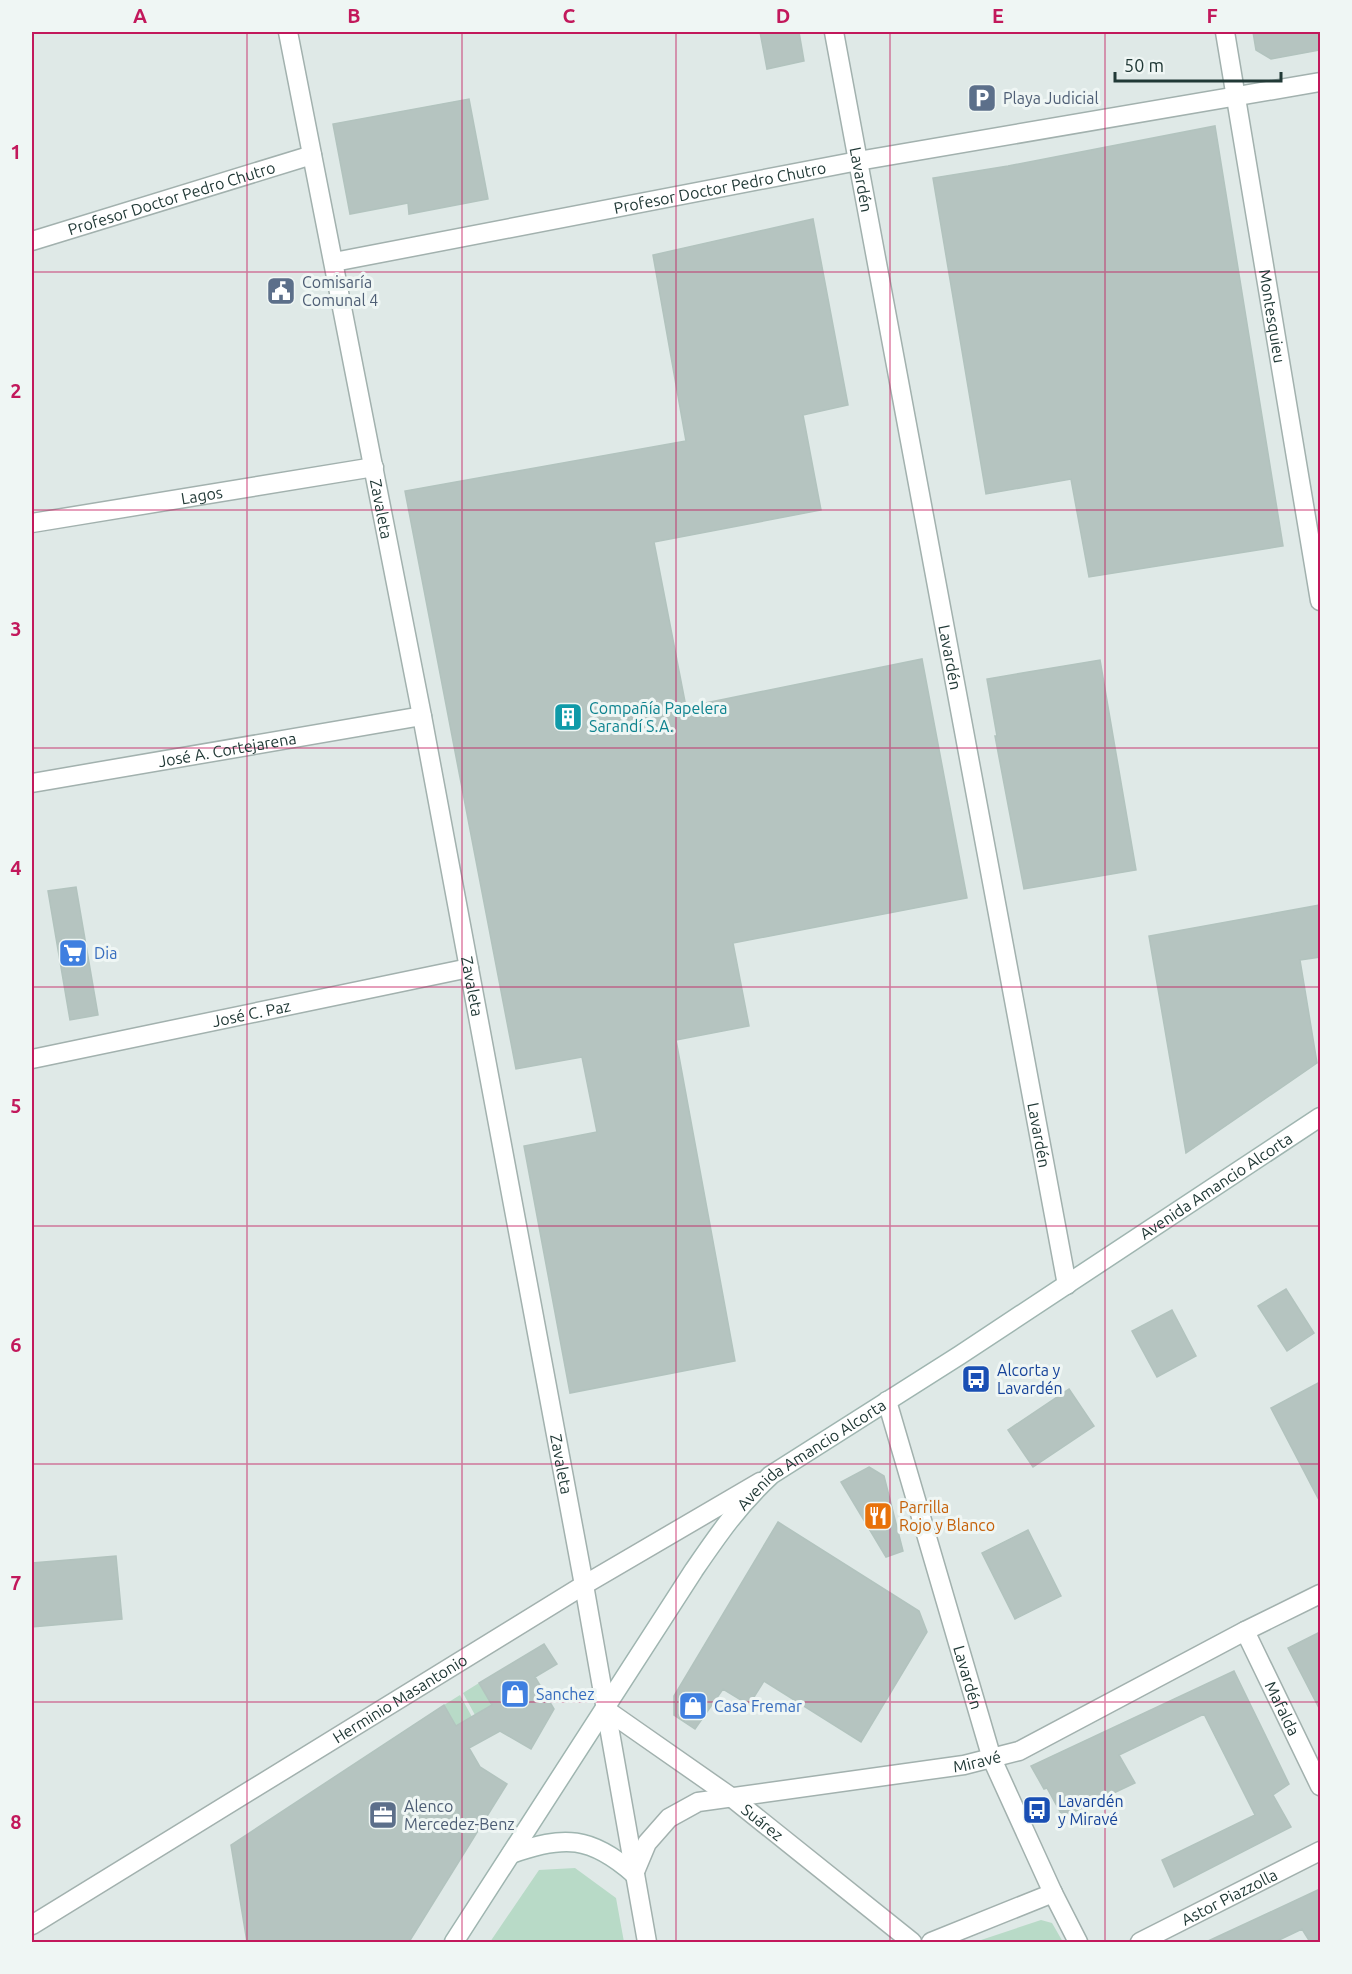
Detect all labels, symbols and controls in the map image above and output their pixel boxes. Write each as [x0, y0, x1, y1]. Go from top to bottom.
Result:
text: A [133, 4, 147, 27]
text: B [347, 4, 361, 27]
text: C [563, 4, 576, 27]
text: D [776, 4, 790, 27]
text: E [992, 4, 1004, 27]
text: F [1206, 4, 1218, 27]
scale bar [1115, 45, 1282, 83]
text: 50 m [1124, 55, 1164, 75]
parking icon: Playa Judicial [966, 82, 998, 114]
place label: Playa Judicial [1003, 89, 1099, 107]
text: 1 [10, 140, 22, 163]
street label: Lavardén [847, 145, 876, 213]
street label: Profesor Doctor Pedro Chutro [66, 158, 277, 238]
street label: Profesor Doctor Pedro Chutro [612, 158, 828, 217]
street label: Montesquieu [1256, 268, 1289, 364]
place label: Comisaría Comunal 4 [302, 273, 378, 309]
public building icon: Comisaría Comunal 4 [265, 275, 297, 307]
text: 2 [10, 379, 22, 402]
street label: Zavaleta [367, 477, 396, 541]
street label: Lagos [180, 483, 224, 507]
text: 3 [10, 617, 22, 640]
street label: Lavardén [935, 623, 965, 691]
place label: Compañía Papelera Sarandí S.A. [589, 699, 728, 735]
building icon: Compañía Papelera Sarandí S.A. [552, 701, 584, 733]
street label: José A. Cortejarena [157, 729, 298, 770]
text: 4 [10, 856, 22, 879]
supermarket icon: Dia [57, 937, 89, 969]
place label: Dia [94, 944, 117, 962]
street label: Zavaleta [458, 955, 487, 1018]
street label: José C. Paz [211, 996, 292, 1030]
text: 5 [10, 1094, 22, 1117]
street label: Lavardén [1024, 1101, 1054, 1169]
street label: Avenida Amancio Alcorta [1136, 1129, 1296, 1243]
text: 6 [10, 1333, 22, 1356]
place label: Alcorta y Lavardén [997, 1361, 1063, 1397]
bus stop icon: Alcorta y Lavardén [960, 1363, 992, 1395]
street label: Avenida Amancio Alcorta [733, 1395, 889, 1513]
street label: Zavaleta [547, 1433, 576, 1496]
place label: Parrilla Rojo y Blanco [899, 1498, 995, 1534]
restaurant icon: Parrilla Rojo y Blanco [862, 1500, 894, 1532]
text: 7 [10, 1571, 22, 1594]
street label: Lavardén [950, 1643, 986, 1711]
street label: Herminio Masantonio [329, 1650, 470, 1747]
shop icon: Sanchez [499, 1678, 531, 1710]
street label: Mafalda [1262, 1678, 1303, 1739]
place label: Sanchez [536, 1685, 595, 1703]
shop icon: Casa Fremar [677, 1690, 709, 1722]
place label: Casa Fremar [714, 1697, 802, 1715]
street label: Miravé [952, 1747, 1003, 1775]
place label: Lavardén y Miravé [1058, 1792, 1124, 1828]
bus stop icon: Lavardén y Miravé [1021, 1794, 1053, 1826]
place label: Alenco Mercedez-Benz [404, 1797, 515, 1833]
office icon: Alenco Mercedez-Benz [367, 1799, 399, 1831]
street label: Suárez [738, 1800, 787, 1844]
text: 8 [10, 1810, 22, 1833]
street label: Astor Piazzolla [1178, 1865, 1280, 1929]

